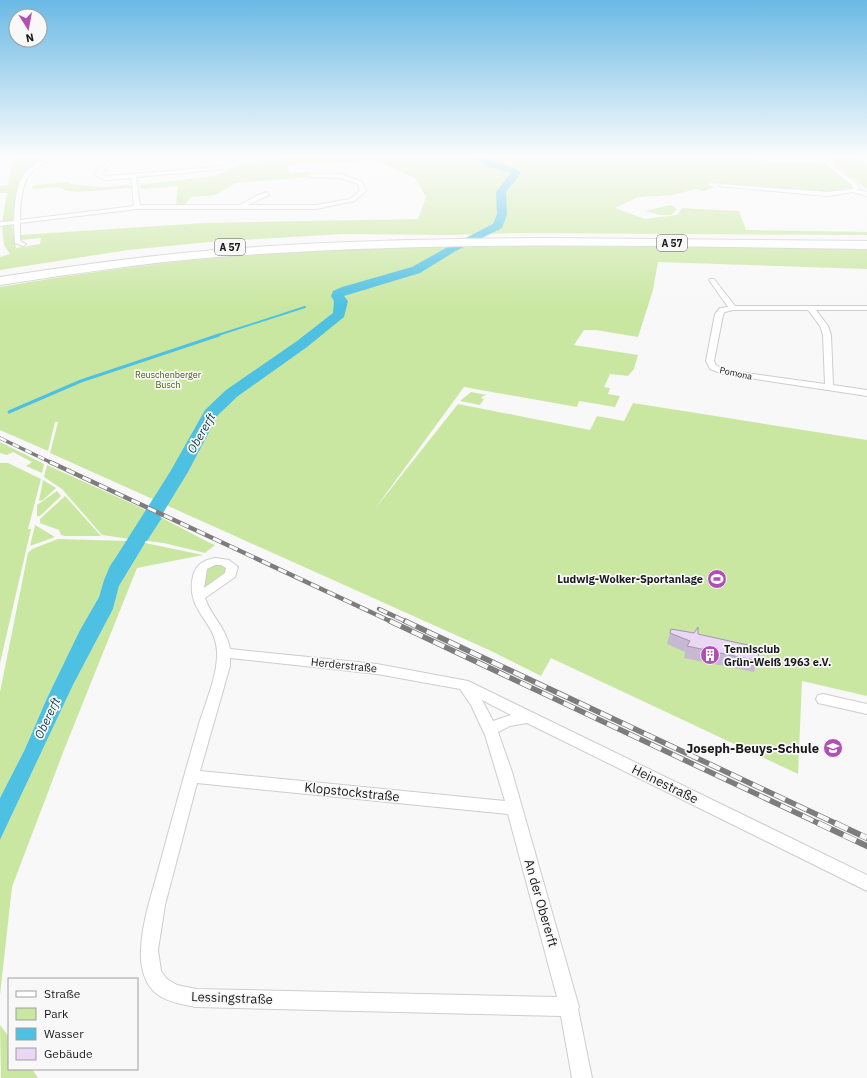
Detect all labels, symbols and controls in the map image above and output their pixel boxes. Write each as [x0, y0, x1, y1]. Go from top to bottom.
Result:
north arrow [8, 8, 48, 48]
text: N [25, 30, 35, 45]
road number: A 57 [657, 235, 687, 251]
road number: A 57 [215, 239, 245, 255]
street label: Pomona [719, 364, 754, 382]
park label: Reuschenberger Busch [135, 369, 202, 390]
water label: Obererft [184, 409, 219, 456]
sports icon: Ludwig-Wolker-Sportanlage [706, 568, 728, 590]
place label: Ludwig-Wolker-Sportanlage [557, 572, 703, 586]
place label: Tennisclub Grün-Weiß 1963 e.V. [724, 642, 831, 669]
building icon: Tennisclub Grün-Weiß 1963 e.V. [699, 644, 721, 666]
street label: Herderstraße [310, 655, 378, 675]
water label: Obererft [31, 694, 63, 741]
school or university icon: Joseph-Beuys-Schule [822, 737, 844, 759]
place label: Joseph-Beuys-Schule [686, 740, 819, 757]
street label: Heinestraße [629, 761, 701, 807]
street label: Klopstockstraße [303, 779, 401, 805]
street label: An der Obererft [520, 857, 562, 949]
legend [8, 978, 138, 1070]
text: Straße [44, 986, 81, 1001]
street label: Lessingstraße [191, 988, 273, 1008]
text: Park [44, 1006, 69, 1021]
text: Wasser [44, 1026, 84, 1041]
text: Gebäude [44, 1046, 93, 1061]

